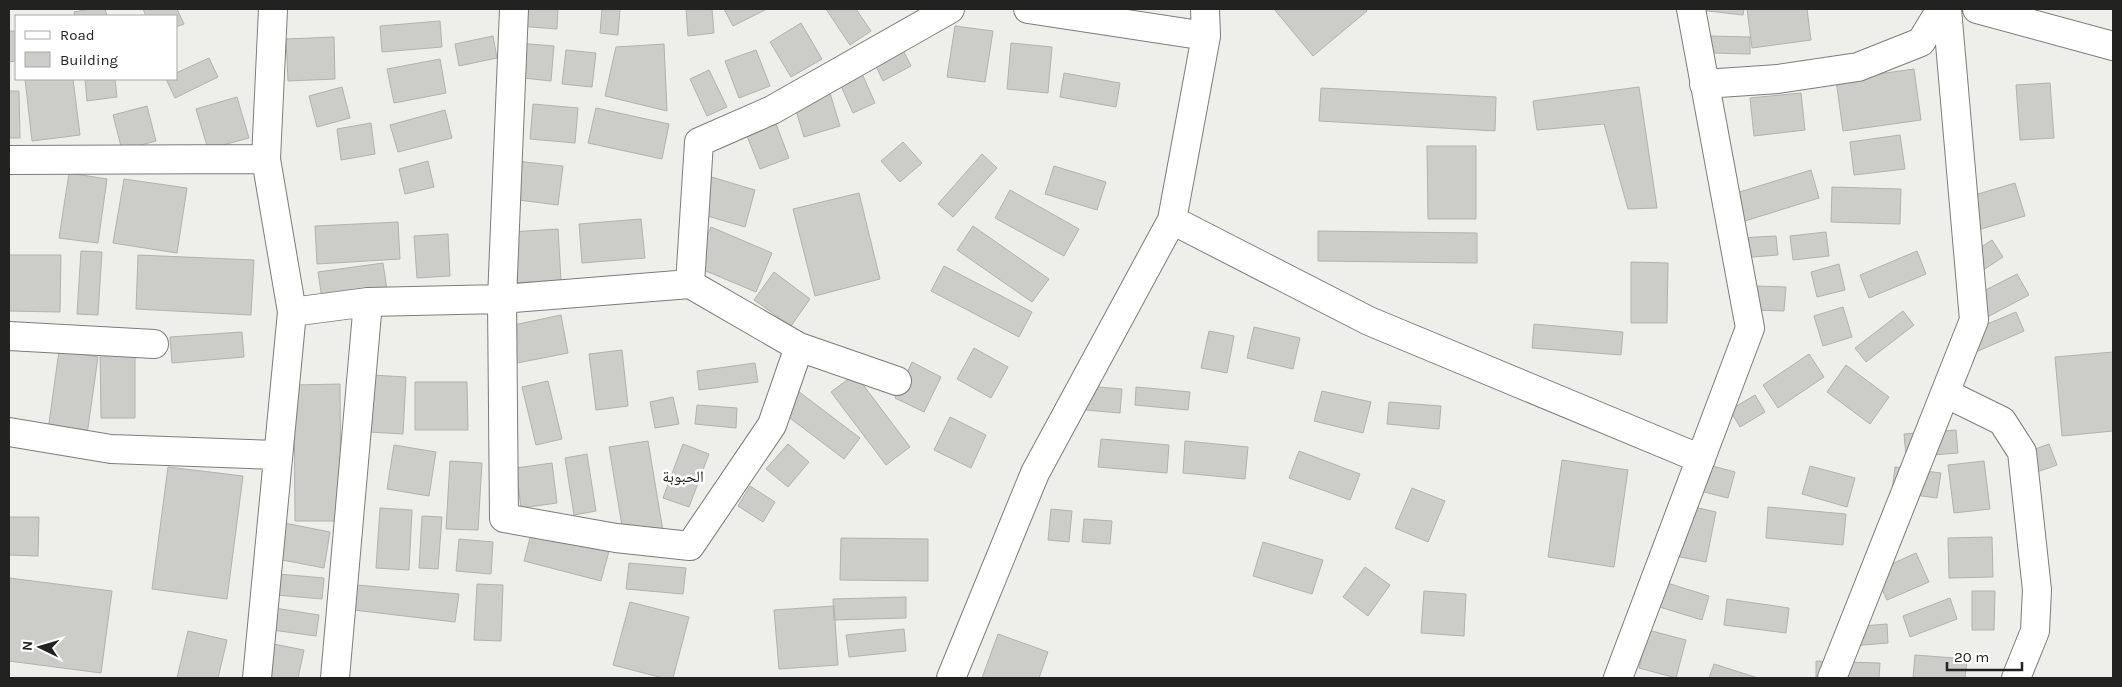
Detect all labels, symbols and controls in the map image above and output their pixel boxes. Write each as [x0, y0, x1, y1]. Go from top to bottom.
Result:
legend [15, 15, 178, 80]
text: Road [60, 26, 95, 44]
text: Building [60, 51, 118, 69]
district label: الحبوبة [662, 467, 704, 486]
north arrow [15, 622, 65, 672]
text: N [19, 640, 36, 652]
scale bar [1947, 640, 2022, 672]
text: 20 m [1954, 648, 1989, 666]

